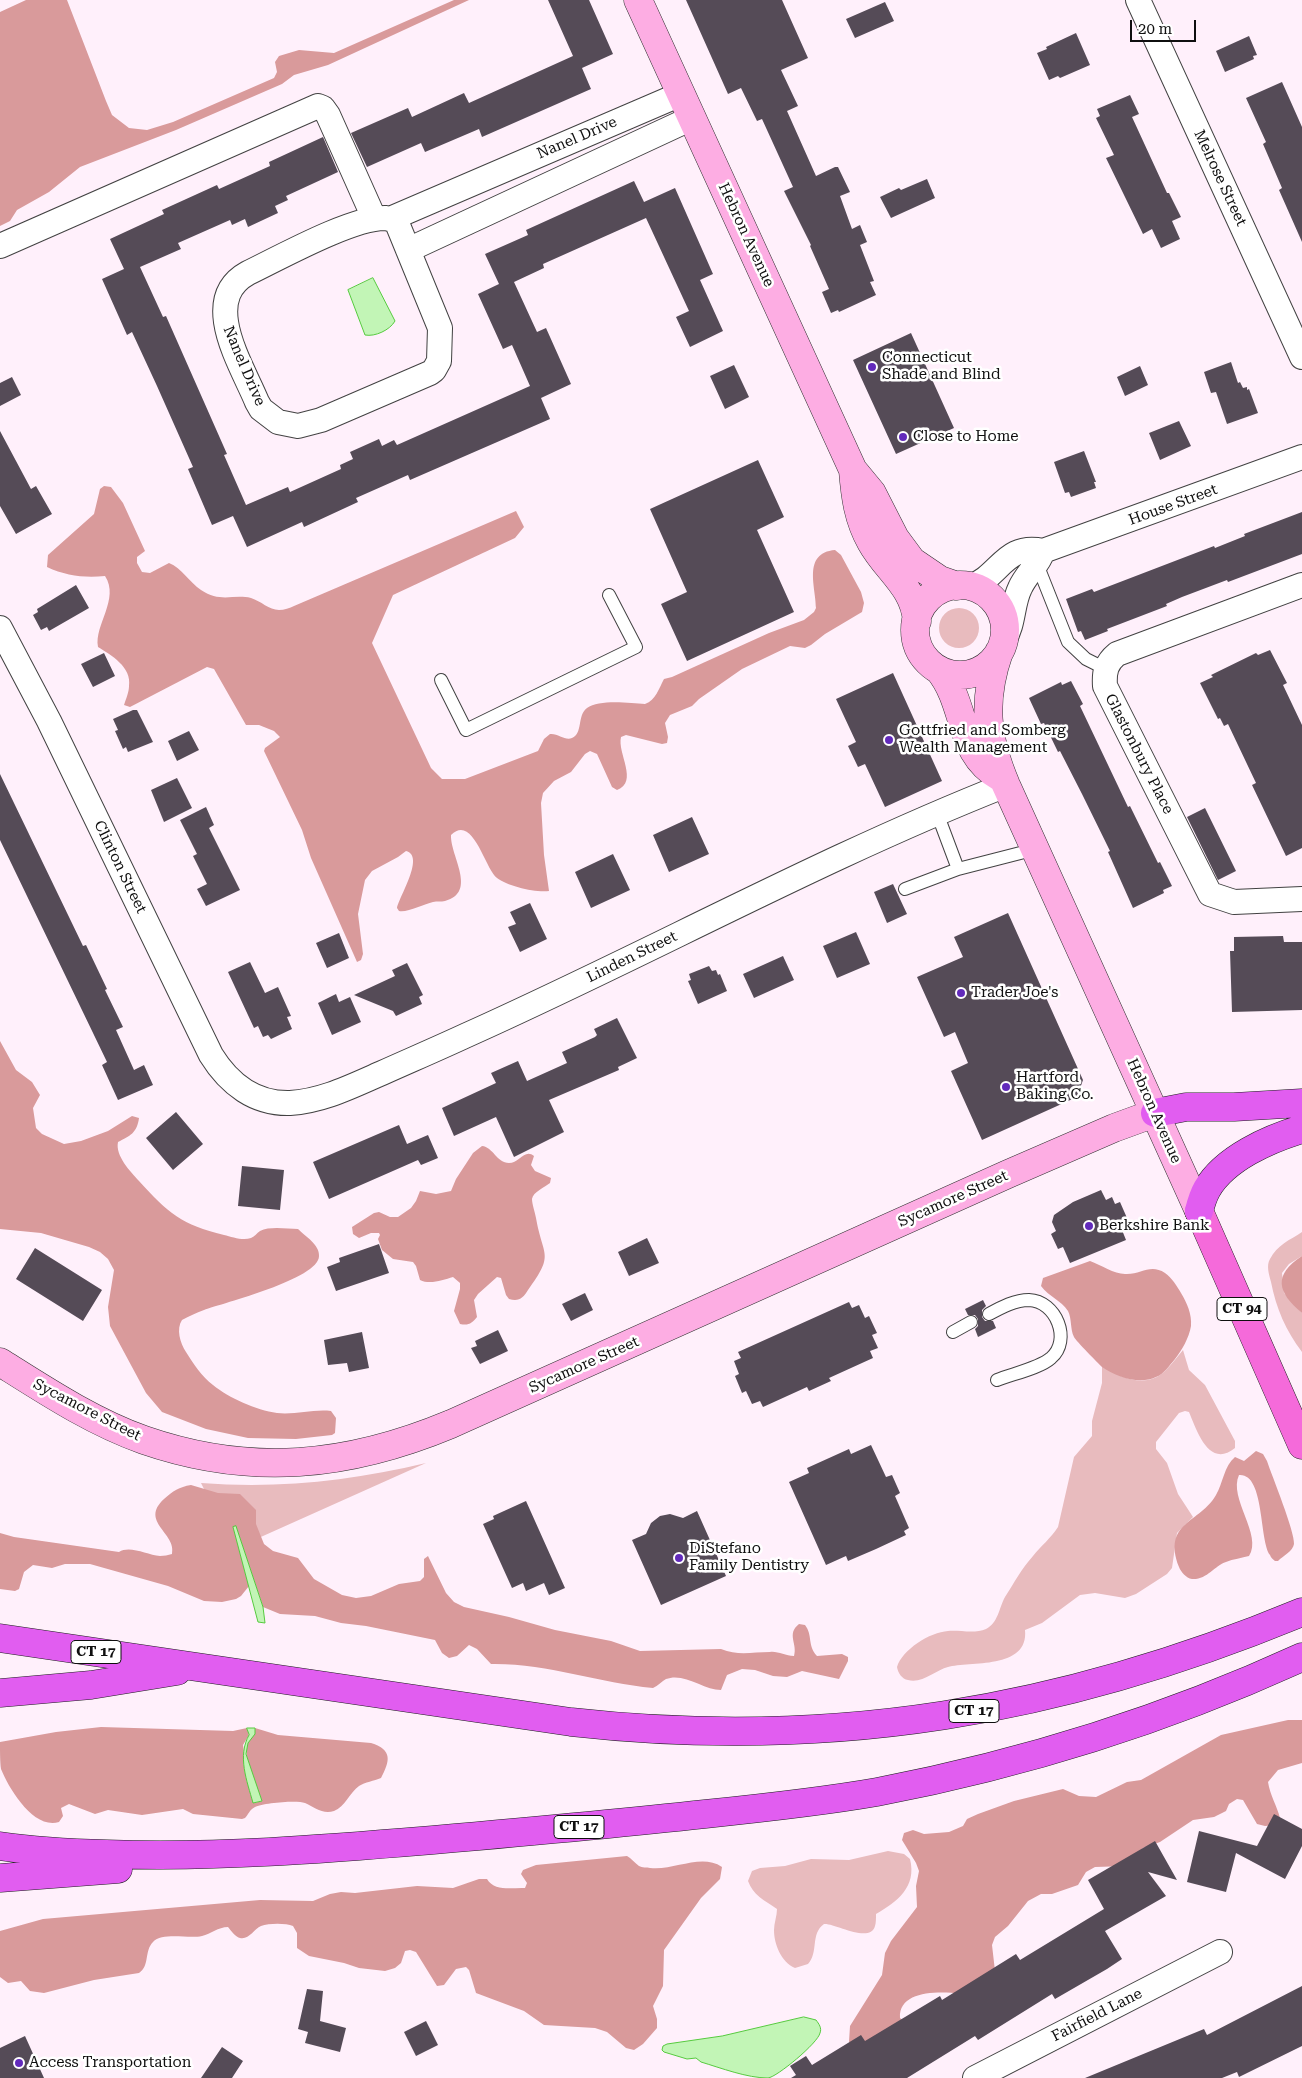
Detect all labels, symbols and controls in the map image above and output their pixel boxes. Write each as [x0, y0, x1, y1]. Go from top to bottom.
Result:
scale bar [1132, 10, 1198, 42]
text: 20 m [1138, 20, 1172, 38]
street label: Nanel Drive [534, 113, 620, 163]
street label: Melrose Street [1190, 127, 1250, 229]
street label: Hebron Avenue [714, 180, 778, 290]
street label: Nanel Drive [219, 323, 269, 409]
place label: Connecticut Shade and Blind [882, 349, 1001, 384]
marker: Connecticut Shade and Blind [866, 361, 878, 373]
place label: Close to Home [913, 428, 1019, 446]
marker: Close to Home [897, 431, 909, 443]
street label: House Street [1126, 481, 1220, 529]
street label: Glastonbury Place [1101, 691, 1177, 817]
place label: Gottfried and Somberg Wealth Management [899, 722, 1066, 757]
marker: Gottfried and Somberg Wealth Management [883, 734, 895, 746]
street label: Clinton Street [90, 818, 150, 916]
street label: Linden Street [584, 927, 680, 987]
place label: Trader Joe's [971, 984, 1058, 1002]
marker: Trader Joe's [955, 987, 967, 999]
street label: Hebron Avenue [1123, 1056, 1185, 1166]
place label: Hartford Baking Co. [1016, 1069, 1094, 1104]
marker: Hartford Baking Co. [1000, 1081, 1012, 1093]
street label: Sycamore Street [895, 1167, 1011, 1231]
place label: Berkshire Bank [1099, 1217, 1210, 1235]
marker: Berkshire Bank [1083, 1220, 1095, 1232]
road number: CT 94 [1217, 1298, 1267, 1320]
street label: Sycamore Street [526, 1333, 642, 1397]
street label: Sycamore Street [30, 1375, 144, 1445]
place label: DiStefano Family Dentistry [689, 1540, 809, 1575]
marker: DiStefano Family Dentistry [673, 1552, 685, 1564]
road number: CT 17 [71, 1640, 121, 1664]
road number: CT 17 [949, 1700, 999, 1722]
road number: CT 17 [554, 1815, 604, 1838]
street label: Fairfield Lane [1049, 1984, 1145, 2046]
place label: Access Transportation [29, 2054, 191, 2072]
marker: Access Transportation [13, 2057, 25, 2069]

